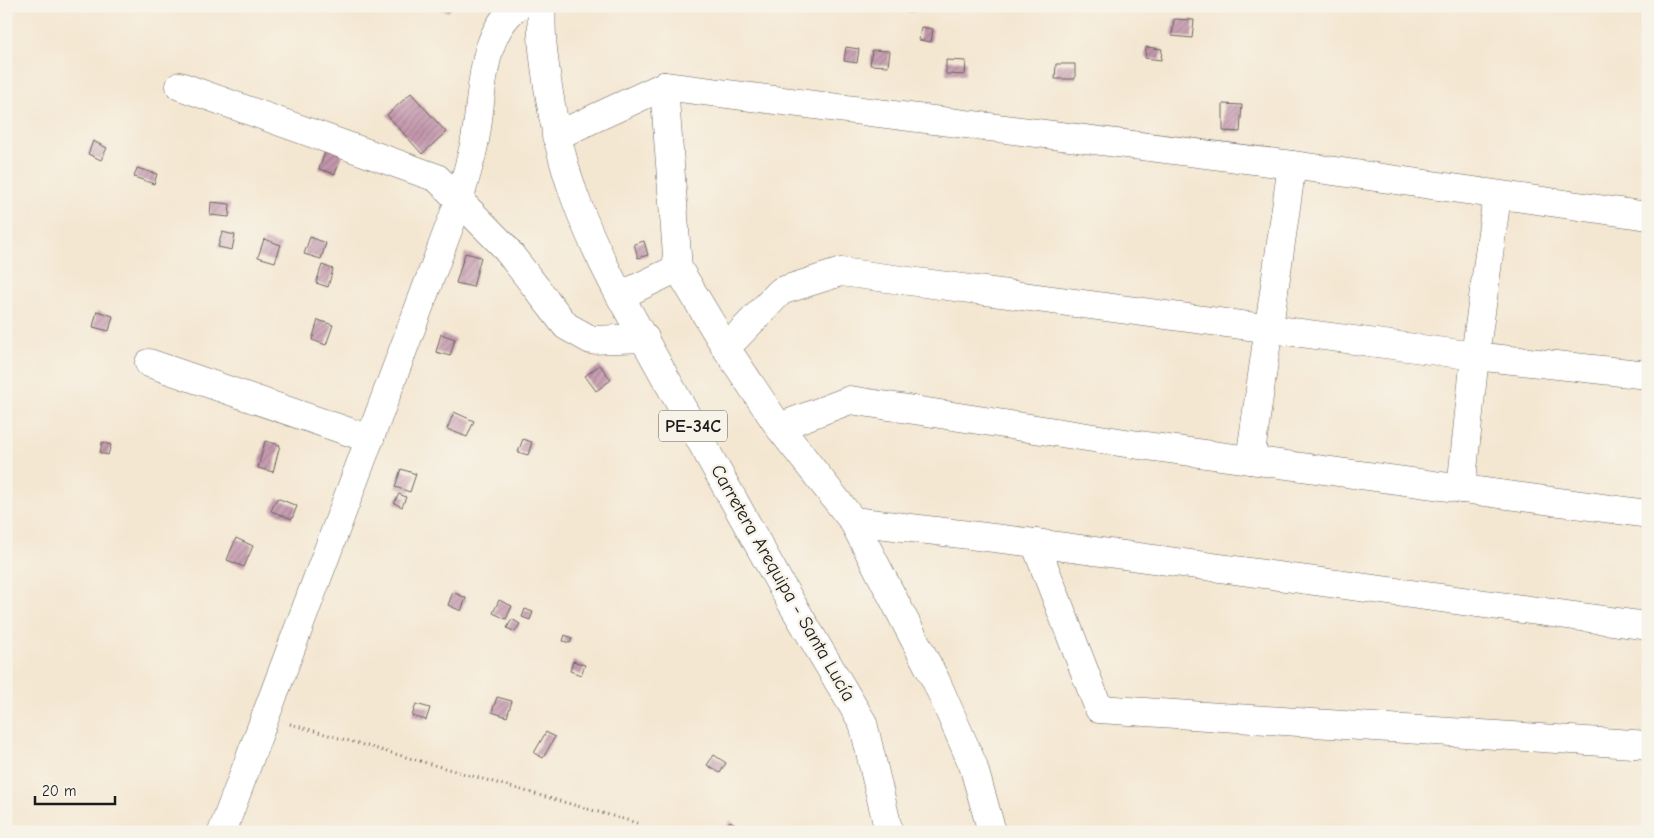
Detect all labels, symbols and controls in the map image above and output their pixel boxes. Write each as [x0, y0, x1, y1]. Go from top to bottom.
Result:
road number: PE-34C [659, 411, 727, 442]
street label: Carretera Arequipa - Santa Lucía [706, 461, 860, 705]
scale bar [35, 773, 115, 805]
text: 20 m [42, 782, 76, 800]

